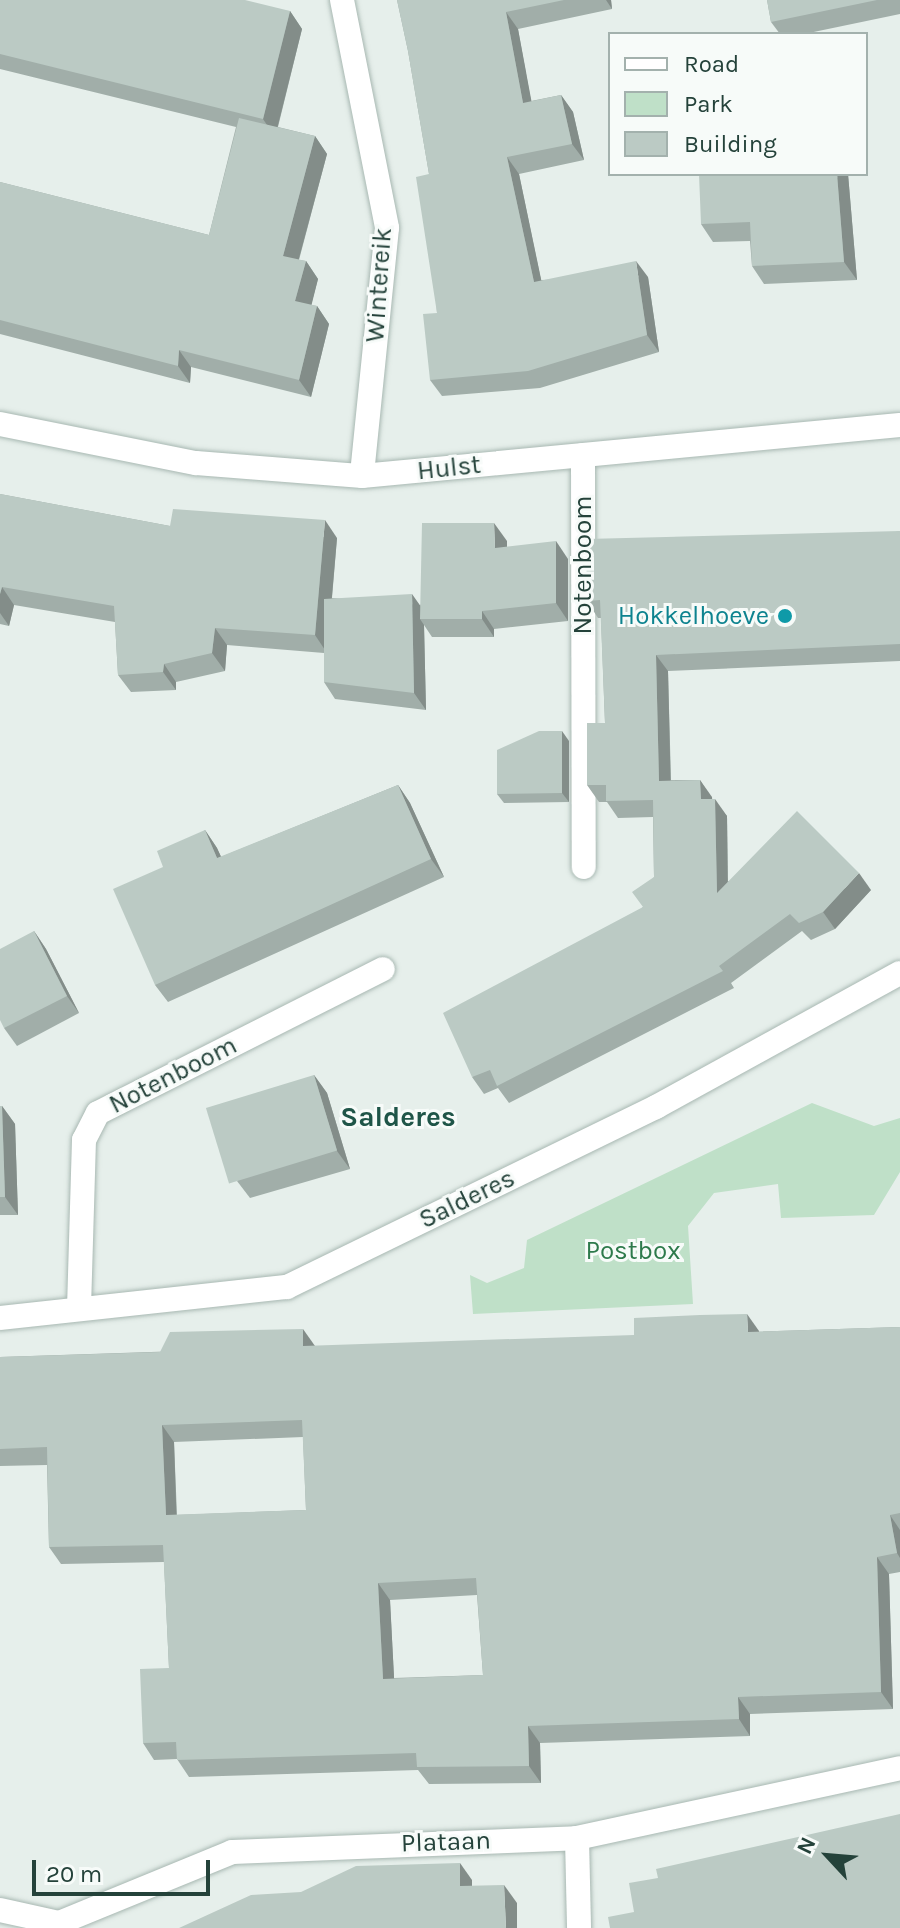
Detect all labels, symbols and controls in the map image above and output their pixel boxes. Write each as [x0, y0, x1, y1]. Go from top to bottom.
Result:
legend [608, 32, 868, 176]
text: Road [684, 50, 739, 78]
text: Park [684, 90, 733, 118]
text: Building [684, 130, 777, 158]
street label: Wintereik [359, 227, 399, 343]
street label: Hulst [416, 449, 482, 487]
street label: Notenboom [567, 496, 599, 634]
place label: Hokkelhoeve [618, 600, 769, 632]
marker: Hokkelhoeve [776, 607, 794, 625]
street label: Notenboom [104, 1030, 242, 1120]
district label: Salderes [340, 1100, 456, 1134]
street label: Salderes [414, 1163, 520, 1235]
park label: Postbox [586, 1235, 680, 1267]
north arrow [788, 1816, 868, 1896]
street label: Plataan [400, 1825, 492, 1859]
text: N [791, 1833, 822, 1858]
scale bar [36, 1844, 214, 1894]
text: 20 m [46, 1860, 102, 1888]

